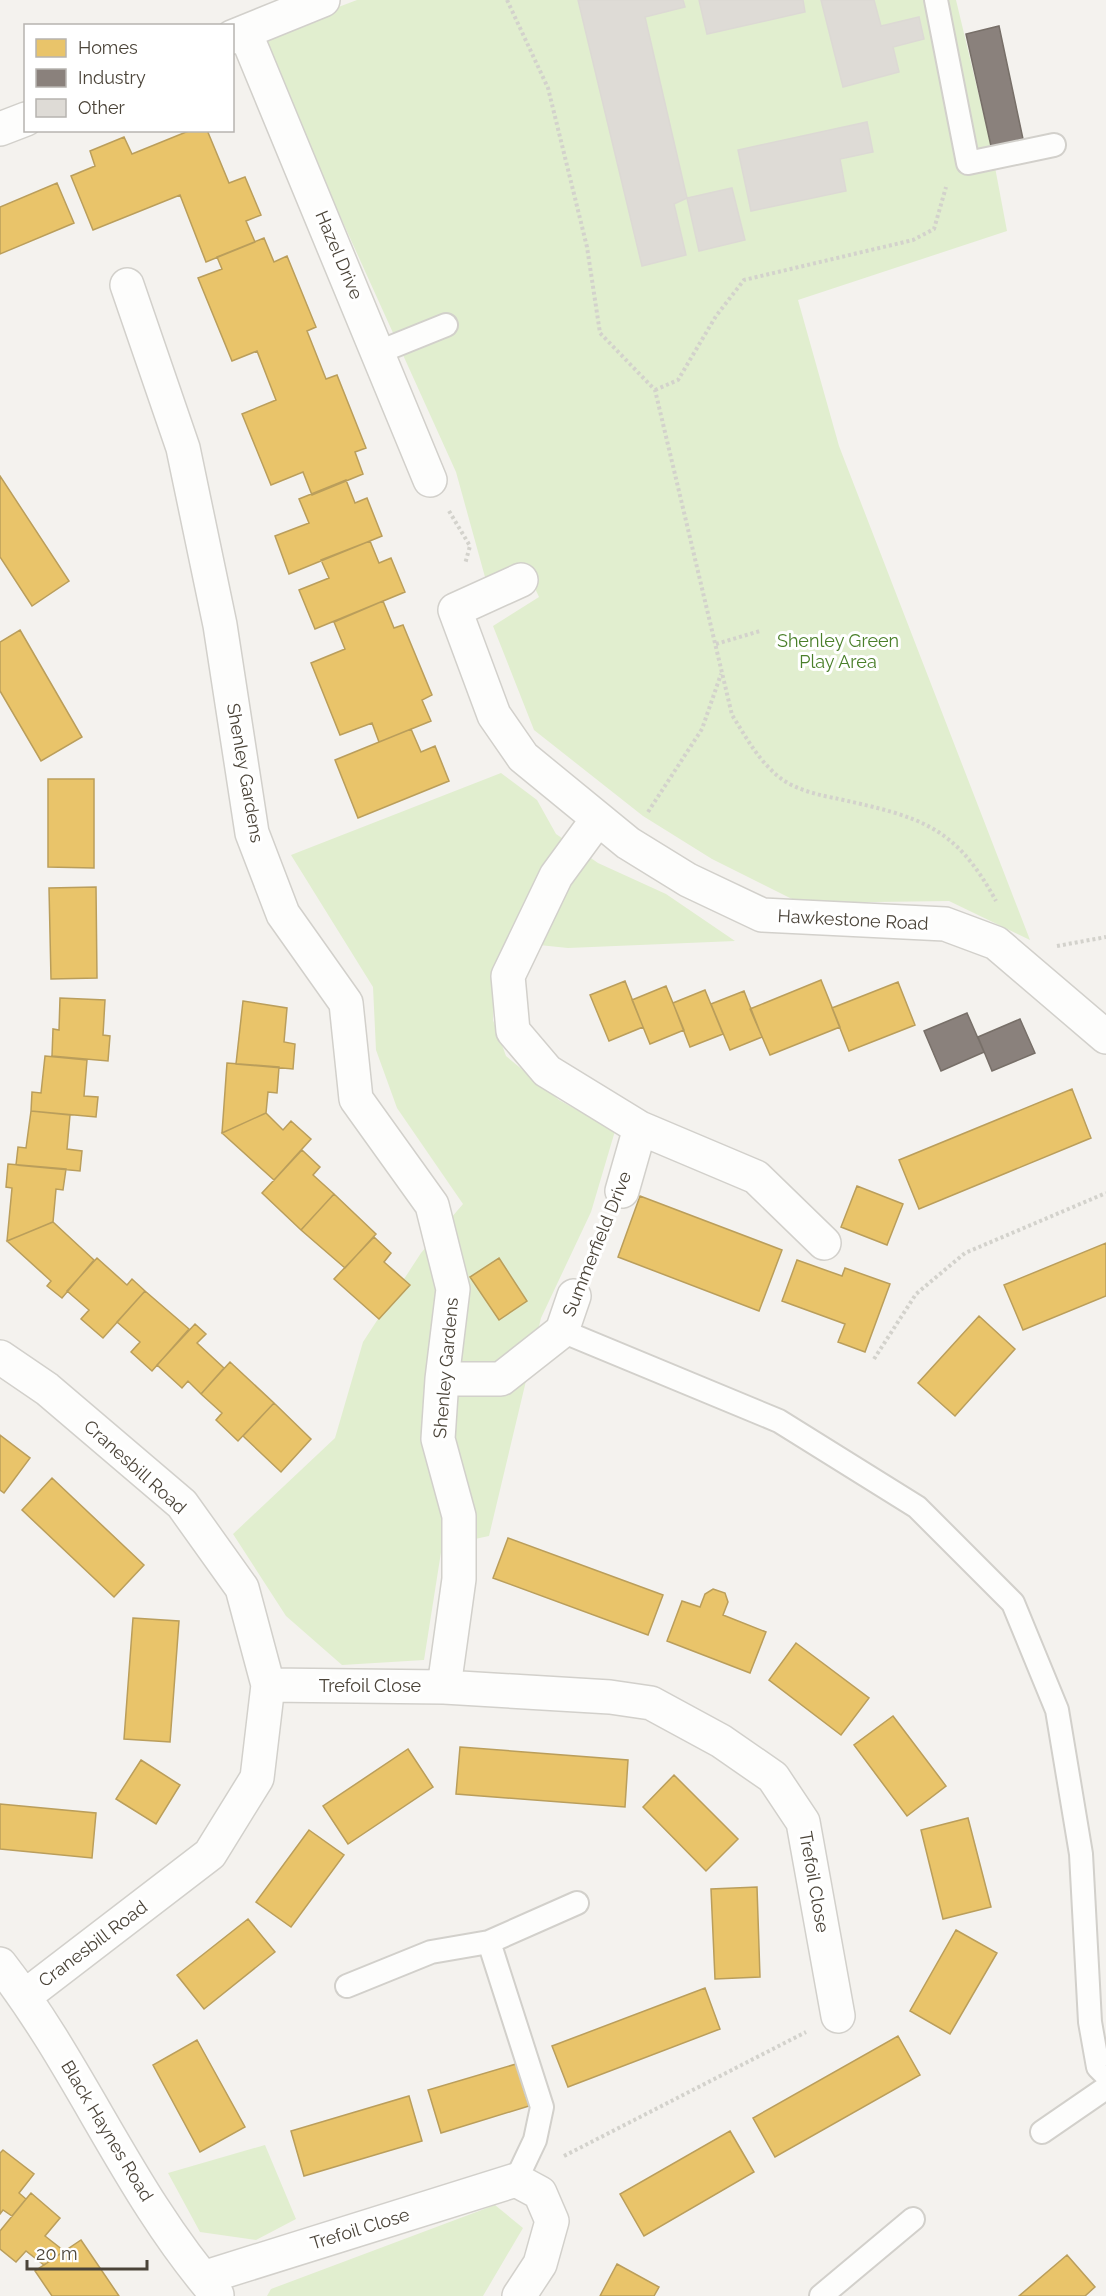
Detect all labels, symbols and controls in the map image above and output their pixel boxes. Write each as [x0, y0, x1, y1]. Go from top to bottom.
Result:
legend [24, 24, 234, 132]
text: Homes [78, 37, 138, 58]
text: Industry [78, 67, 146, 88]
text: Other [78, 97, 126, 118]
street label: Hazel Drive [311, 207, 368, 303]
park label: Shenley Green Play Area [777, 630, 899, 672]
street label: Shenley Gardens [223, 702, 268, 845]
street label: Hawkestone Road [777, 905, 929, 934]
street label: Summerfield Drive [558, 1168, 635, 1320]
street label: Shenley Gardens [429, 1296, 462, 1439]
street label: Cranesbill Road [80, 1415, 191, 1518]
street label: Trefoil Close [319, 1675, 422, 1696]
street label: Trefoil Close [795, 1830, 834, 1935]
street label: Cranesbill Road [34, 1896, 151, 1991]
street label: Black Haynes Road [57, 2056, 158, 2205]
street label: Trefoil Close [308, 2203, 412, 2254]
scale bar [27, 2233, 147, 2271]
text: 20 m [36, 2243, 78, 2264]

